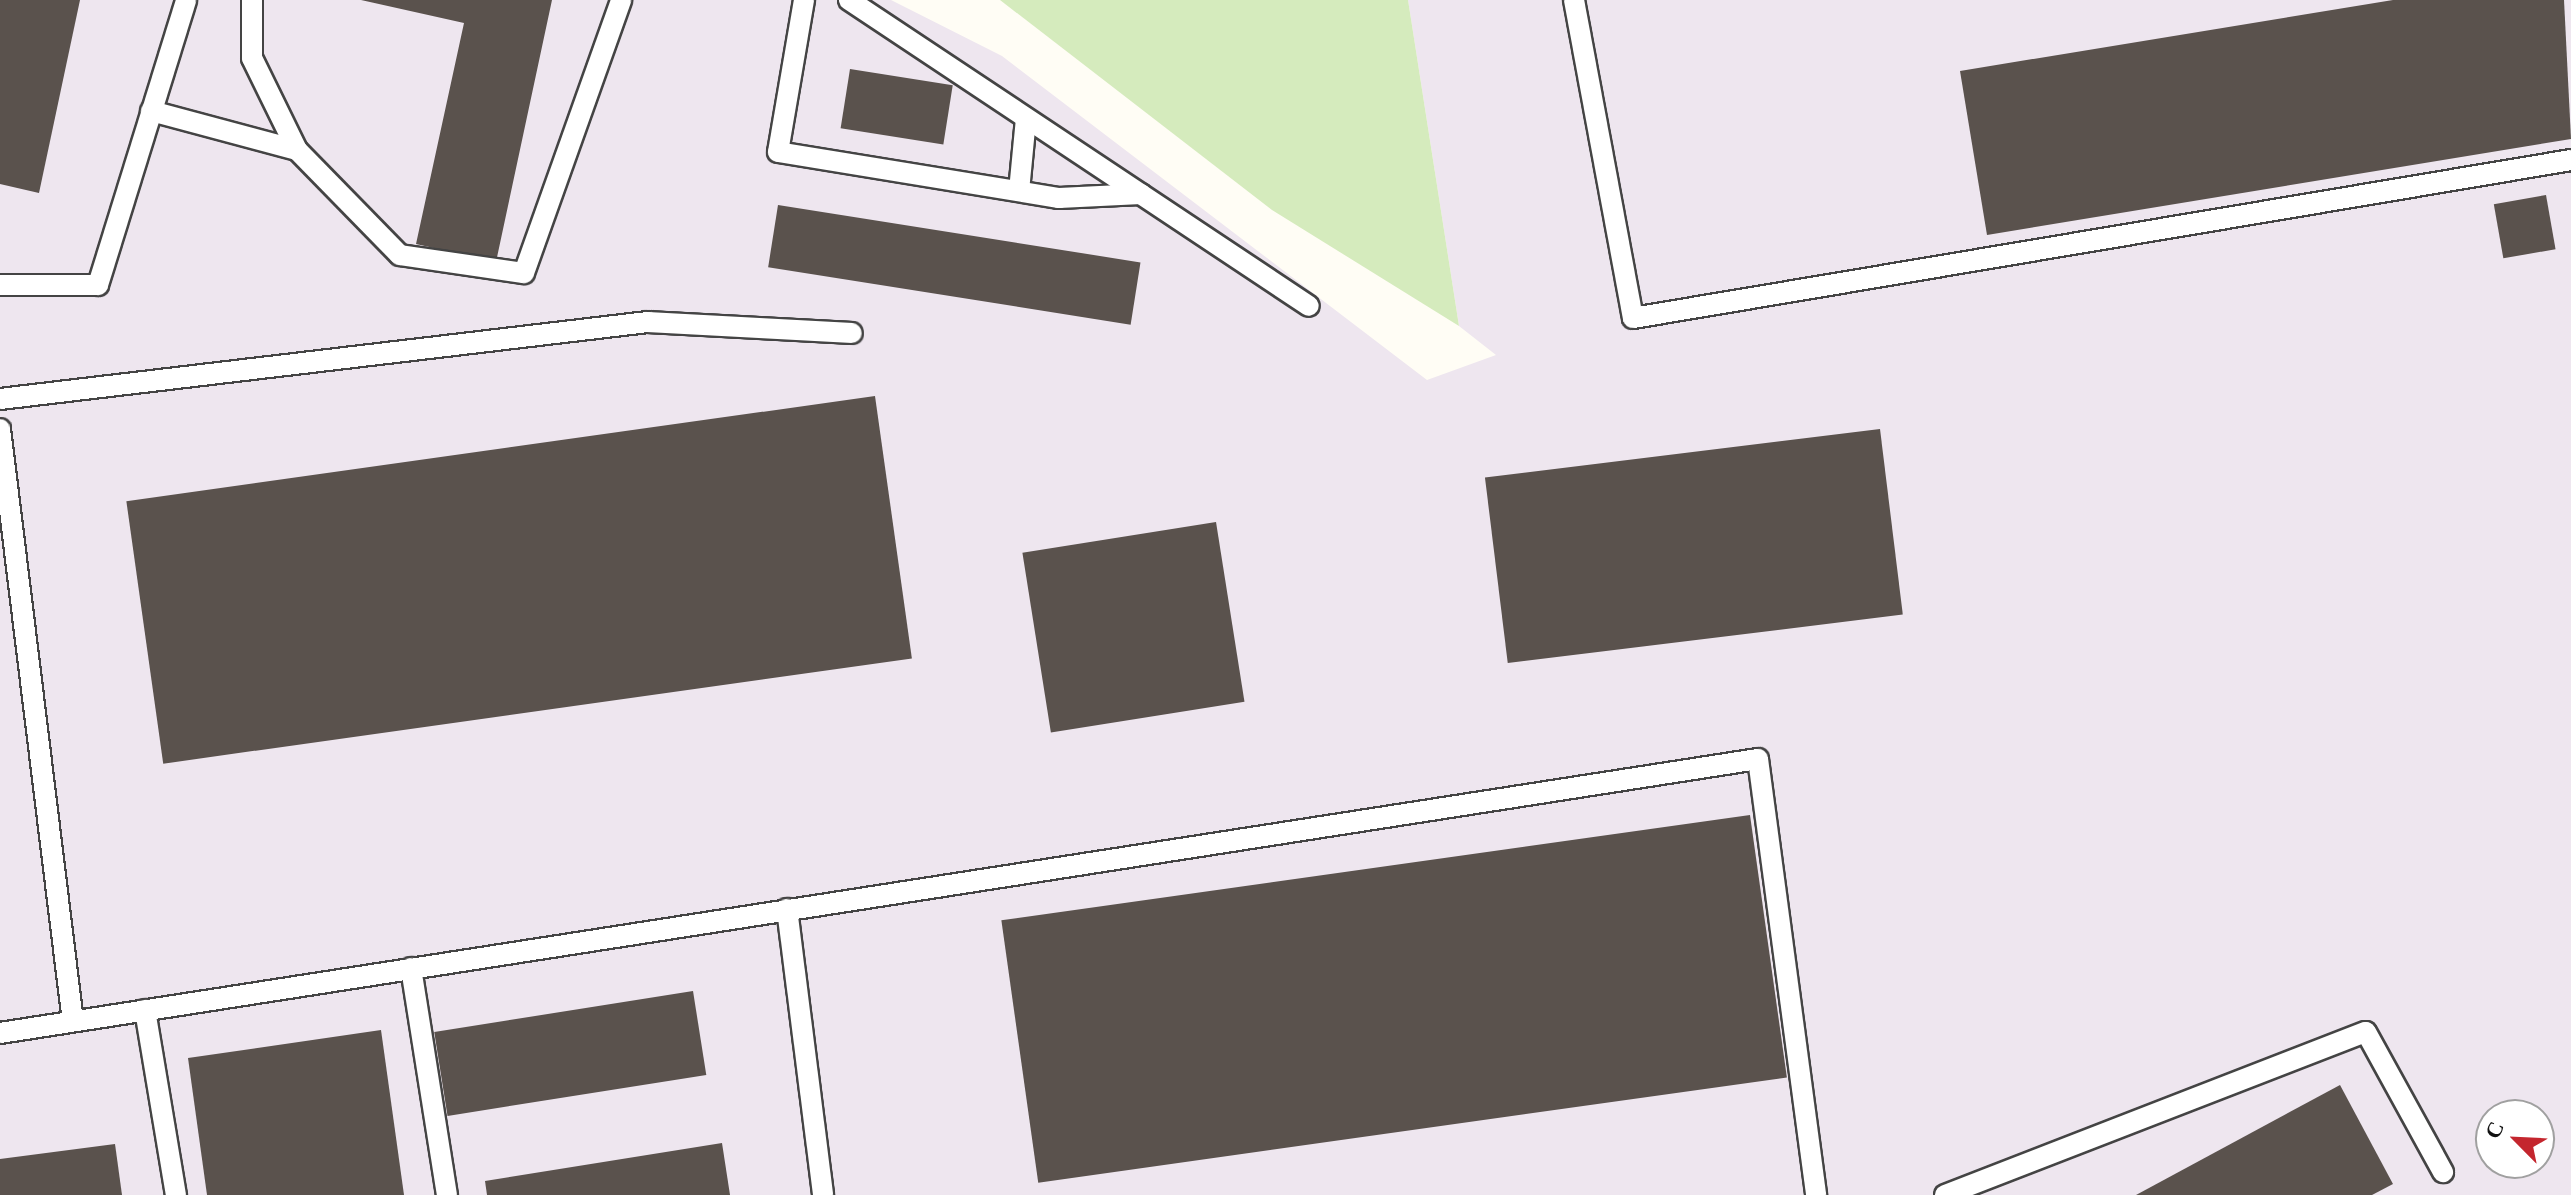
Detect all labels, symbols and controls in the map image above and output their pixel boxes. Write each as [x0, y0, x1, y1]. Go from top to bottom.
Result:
north arrow [2475, 1099, 2555, 1179]
text: С [2479, 1117, 2510, 1143]

